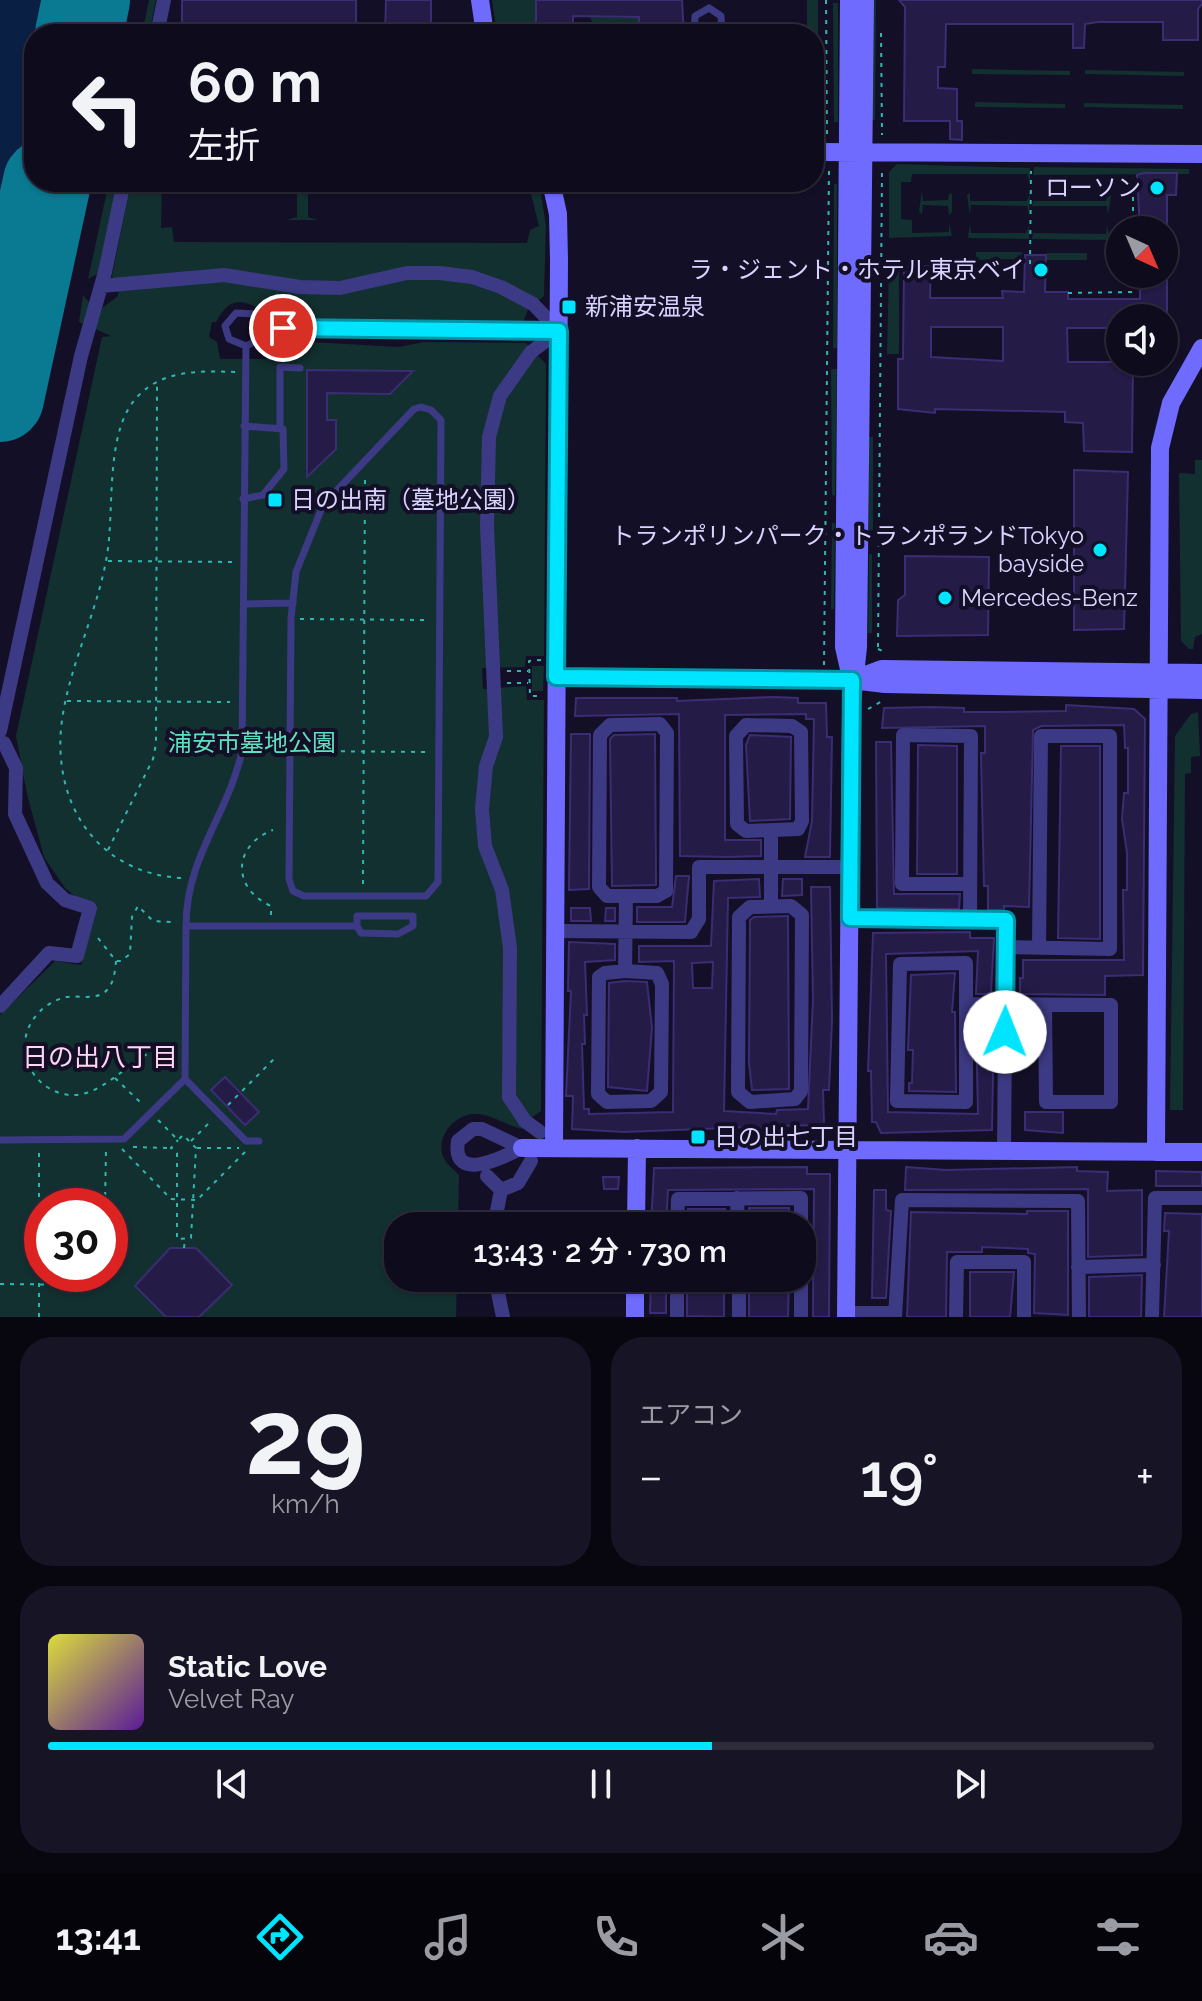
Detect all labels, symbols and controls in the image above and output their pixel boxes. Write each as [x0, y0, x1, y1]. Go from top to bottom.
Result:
text: 60 m [188, 49, 322, 115]
icon: left [56, 56, 160, 160]
text: 左折 [188, 124, 260, 166]
place label: ローソン [1045, 173, 1141, 202]
marker: ローソン [1148, 179, 1166, 197]
north arrow [1106, 216, 1178, 288]
map controls [1106, 216, 1178, 376]
place label: ラ・ジェント・ホテル東京ベイ [689, 255, 1025, 284]
marker: ラ・ジェント・ホテル東京ベイ [1032, 261, 1050, 279]
place label: 新浦安温泉 [585, 292, 705, 321]
pin [249, 294, 317, 362]
marker: 新浦安温泉 [560, 298, 578, 316]
button: sound [1106, 304, 1178, 376]
icon: arrive [261, 306, 305, 350]
place label: 日の出南（墓地公園） [291, 485, 531, 514]
marker: 日の出南（墓地公園） [266, 491, 284, 509]
place label: トランポリンパーク・トランポランドTokyo bayside [611, 521, 1084, 578]
marker: トランポリンパーク・トランポランドTokyo bayside [1091, 541, 1109, 559]
place label: Mercedes-Benz [961, 583, 1138, 612]
marker: Mercedes-Benz [936, 589, 954, 607]
park label: 浦安市墓地公園 [168, 728, 336, 757]
position arrow [963, 990, 1047, 1074]
district label: 日の出八丁目 [22, 1042, 178, 1072]
place label: 日の出七丁目 [714, 1122, 858, 1151]
marker: 日の出七丁目 [689, 1128, 707, 1146]
speed limit sign: 30 [24, 1188, 128, 1292]
text: 13:43 · 2 分 · 730 m [473, 1234, 727, 1269]
text: 29 [246, 1376, 365, 1498]
text: エアコン [639, 1400, 743, 1430]
text: 19° [860, 1441, 938, 1511]
text: − [639, 1451, 663, 1502]
text: + [1136, 1451, 1154, 1502]
text: km/h [271, 1489, 340, 1519]
text: Static Love [168, 1649, 327, 1684]
text: Velvet Ray [168, 1684, 294, 1714]
icon: previous [210, 1762, 254, 1806]
icon: pause [579, 1762, 623, 1806]
icon: next [948, 1762, 992, 1806]
icon: directions [252, 1909, 308, 1965]
icon: music [420, 1909, 476, 1965]
icon: phone [588, 1909, 644, 1965]
icon: climate [755, 1909, 811, 1965]
icon: car [923, 1909, 979, 1965]
icon: filters [1090, 1909, 1146, 1965]
text: 13:41 [56, 1916, 141, 1958]

